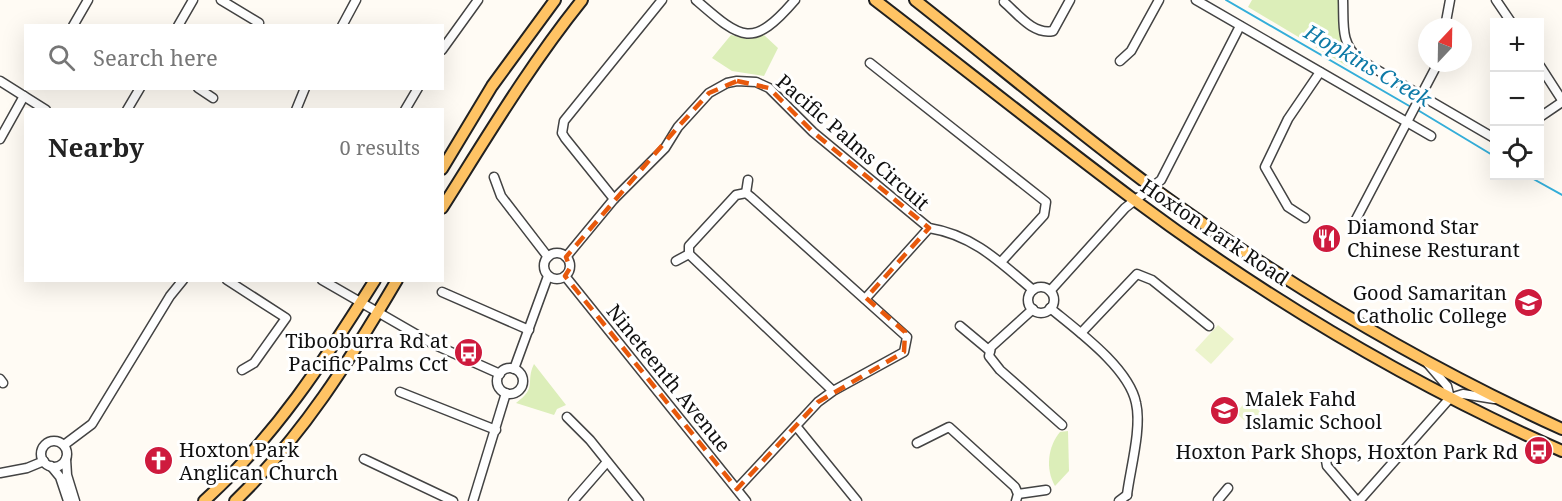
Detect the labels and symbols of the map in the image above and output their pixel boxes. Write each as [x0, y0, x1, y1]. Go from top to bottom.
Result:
water label: Hopkins Creek [1299, 17, 1437, 113]
north arrow [1418, 18, 1472, 72]
street label: Pacific Palms Circuit [771, 68, 935, 216]
street label: Hoxton Park Road [1136, 172, 1294, 292]
place label: Diamond Star Chinese Resturant [1347, 213, 1520, 263]
restaurant icon: Diamond Star Chinese Resturant [1310, 222, 1342, 254]
place label: Good Samaritan Catholic College [1353, 279, 1507, 329]
school or university icon: Good Samaritan Catholic College [1512, 287, 1544, 319]
street label: Nineteenth Avenue [601, 298, 737, 458]
place label: Tibooburra Rd at Pacific Palms Cct [285, 327, 448, 377]
bus stop icon: Tibooburra Rd at Pacific Palms Cct [453, 336, 485, 368]
place label: Malek Fahd Islamic School [1245, 385, 1382, 435]
school or university icon: Malek Fahd Islamic School [1208, 394, 1240, 426]
bus stop icon: Hoxton Park Shops, Hoxton Park Rd [1523, 435, 1555, 467]
place label: Hoxton Park Anglican Church [179, 436, 338, 486]
place label: Hoxton Park Shops, Hoxton Park Rd [1175, 438, 1518, 465]
church icon: Hoxton Park Anglican Church [142, 445, 174, 477]

